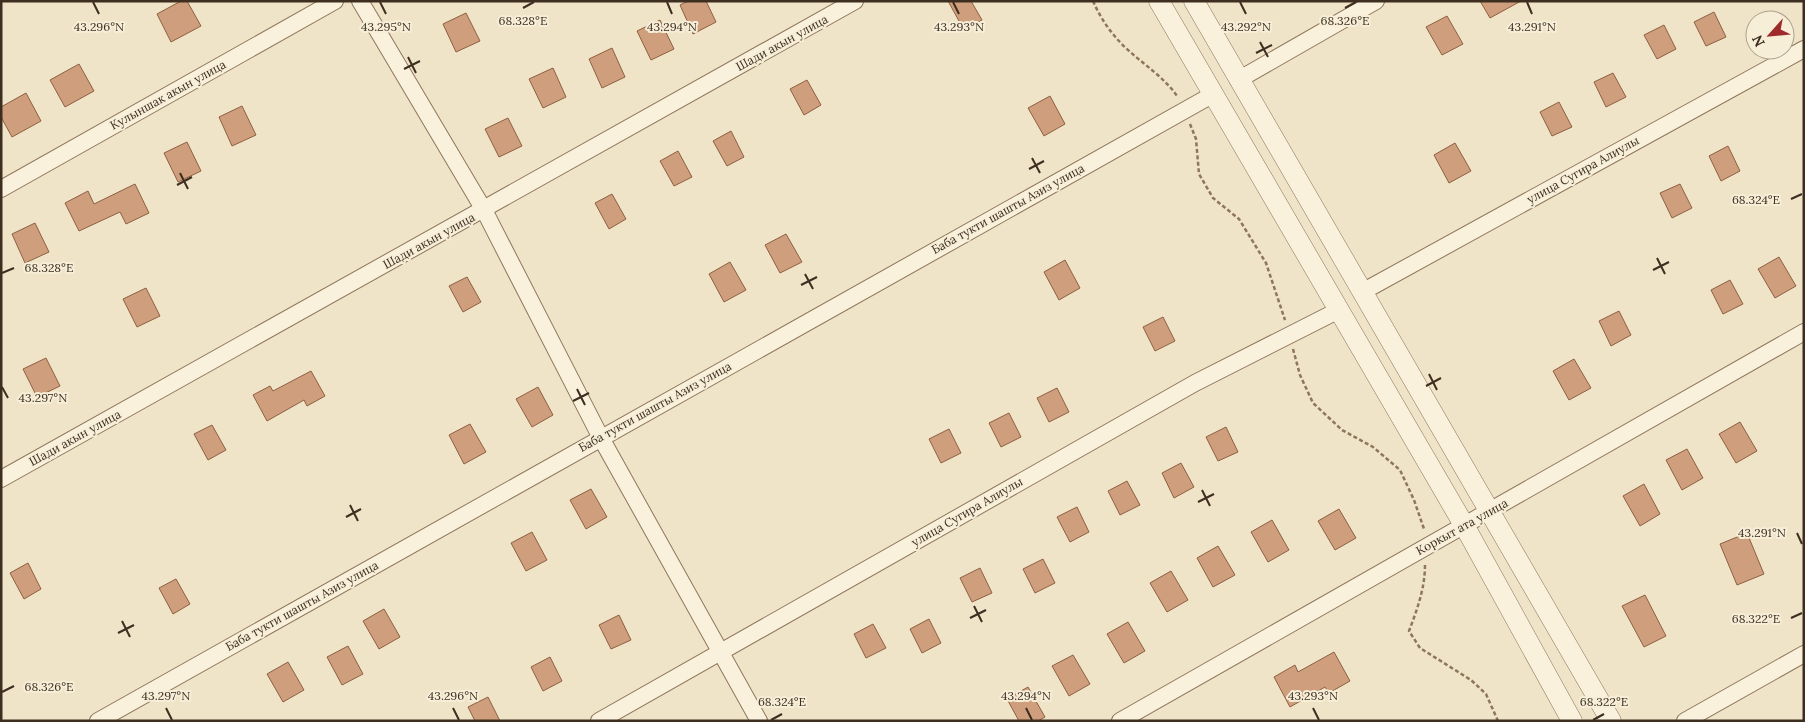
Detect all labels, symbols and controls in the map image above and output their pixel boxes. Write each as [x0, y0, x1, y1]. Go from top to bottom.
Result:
north arrow [1745, 10, 1795, 60]
street label: Шади акын улица [733, 11, 830, 74]
text: 68.328°E [499, 13, 547, 28]
text: 68.326°E [1320, 13, 1370, 28]
text: 43.296°N [74, 19, 124, 34]
text: 43.295°N [361, 19, 411, 34]
text: 43.294°N [647, 19, 697, 34]
text: 43.293°N [934, 19, 984, 34]
text: 43.292°N [1221, 19, 1271, 34]
text: 43.291°N [1508, 19, 1556, 34]
text: N [1748, 32, 1769, 50]
street label: Кулыншак акын улица [107, 56, 228, 133]
street label: улица Сугира Алиулы [1524, 132, 1642, 207]
street label: Баба тукти шашты Азиз улица [929, 160, 1087, 257]
text: 68.324°E [1732, 192, 1780, 207]
street label: Шади акын улица [380, 209, 477, 272]
text: 68.328°E [25, 260, 73, 275]
street label: Баба тукти шашты Азиз улица [576, 358, 734, 455]
text: 43.297°N [19, 390, 67, 405]
street label: Шади акын улица [26, 406, 123, 469]
street label: улица Сугира Алиулы [908, 474, 1025, 550]
street label: Коркыт ата улица [1413, 495, 1510, 558]
text: 43.291°N [1738, 525, 1786, 540]
street label: Баба тукти шашты Азиз улица [223, 557, 381, 654]
text: 68.322°E [1732, 611, 1780, 626]
text: 68.326°E [24, 679, 74, 694]
text: 43.297°N [142, 688, 190, 703]
text: 43.296°N [428, 688, 478, 703]
text: 43.294°N [1001, 688, 1051, 703]
text: 43.293°N [1288, 688, 1338, 703]
text: 68.324°E [758, 694, 806, 709]
text: 68.322°E [1580, 694, 1628, 709]

